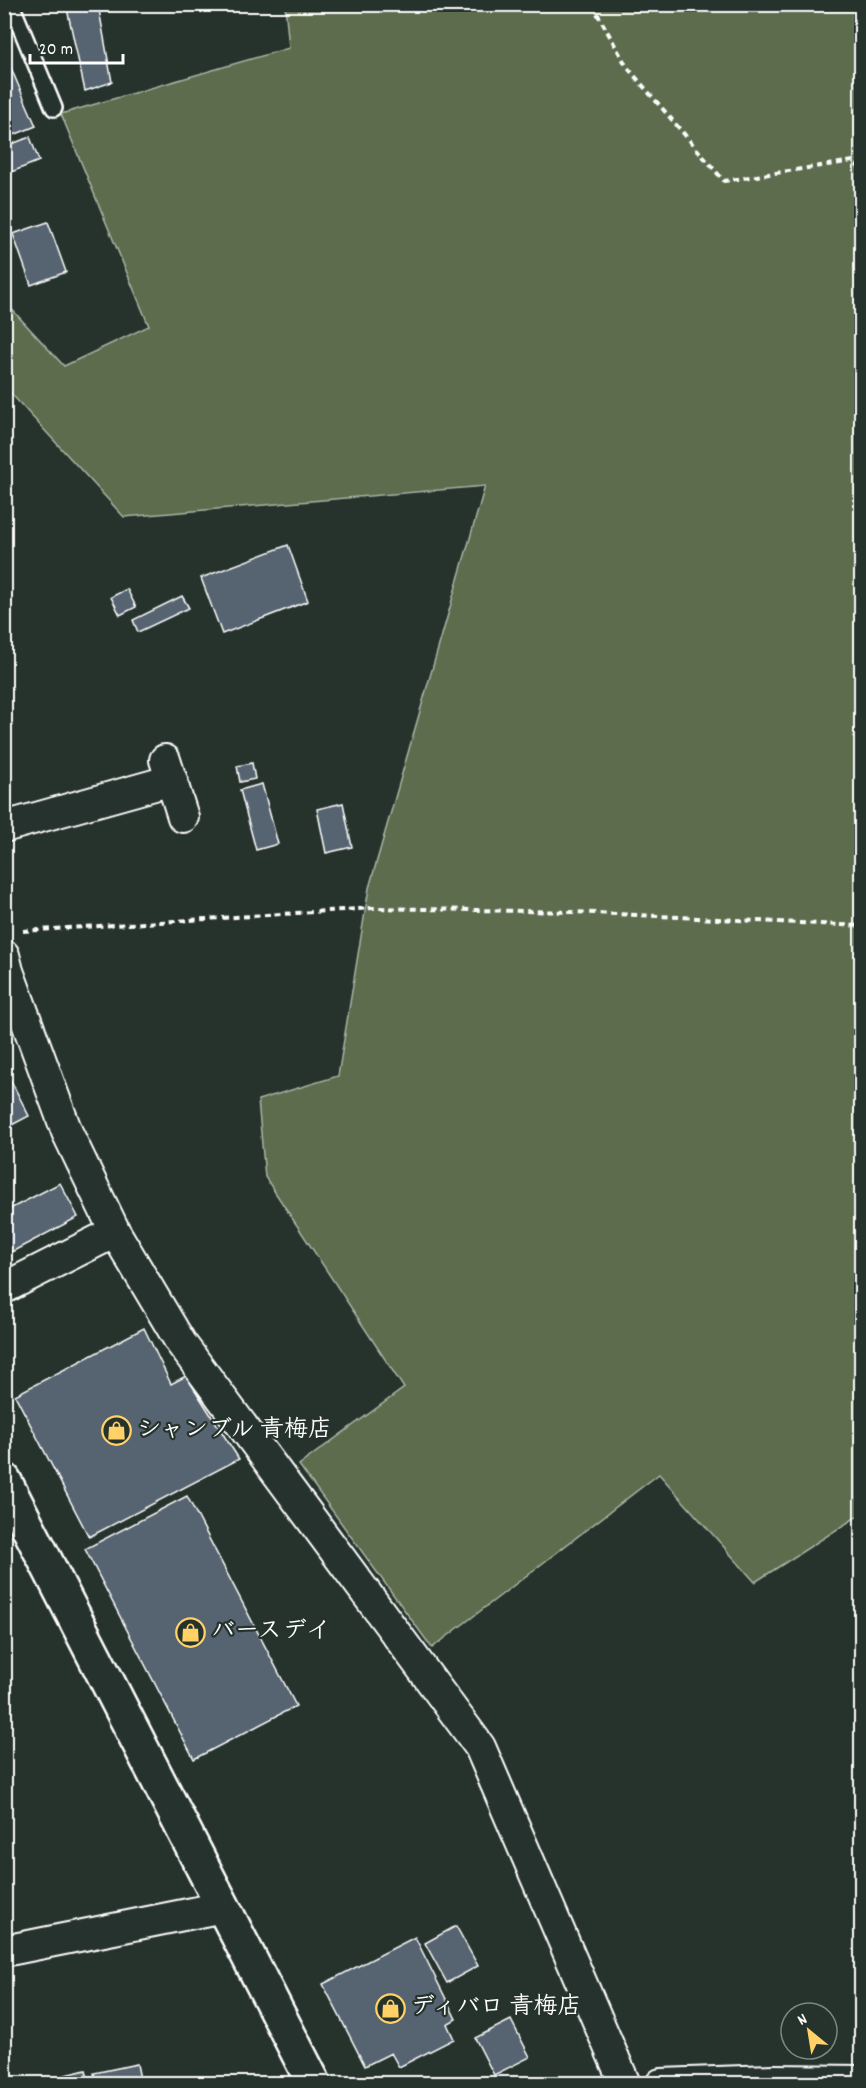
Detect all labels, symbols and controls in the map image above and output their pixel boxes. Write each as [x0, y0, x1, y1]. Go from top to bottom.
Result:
scale bar [30, 27, 123, 65]
text: 20 m [39, 38, 73, 63]
place label: シャンブル 青梅店 [137, 1414, 332, 1448]
shop icon: シャンブル 青梅店 [100, 1415, 132, 1447]
place label: バースデイ [211, 1615, 331, 1649]
shop icon: バースデイ [174, 1616, 206, 1648]
place label: ディバロ 青梅店 [411, 1991, 582, 2025]
shop icon: ディバロ 青梅店 [374, 1992, 406, 2024]
north arrow [779, 2001, 839, 2061]
text: N [794, 2008, 812, 2032]

